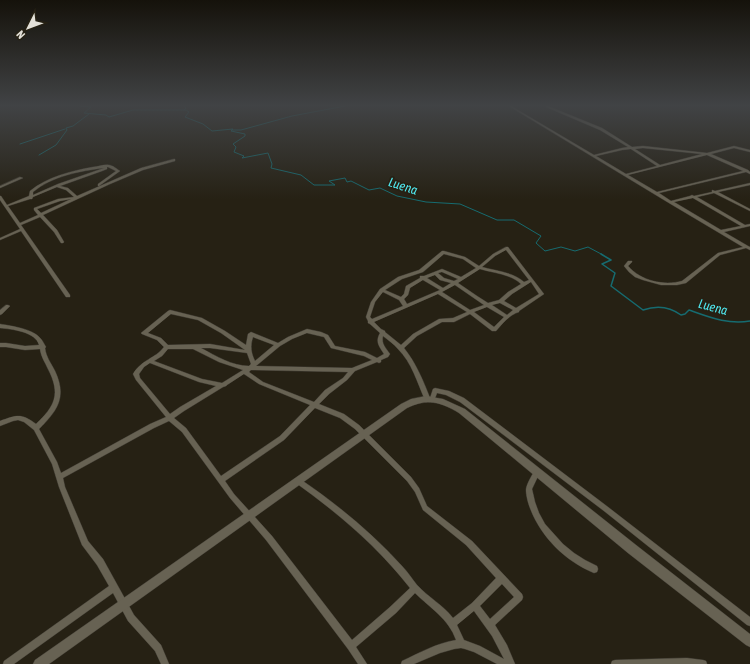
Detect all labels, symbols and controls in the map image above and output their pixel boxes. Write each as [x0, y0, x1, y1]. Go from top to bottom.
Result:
north arrow [8, 8, 48, 48]
text: N [14, 28, 27, 41]
water label: Luena [387, 174, 419, 198]
water label: Luena [697, 296, 729, 318]

